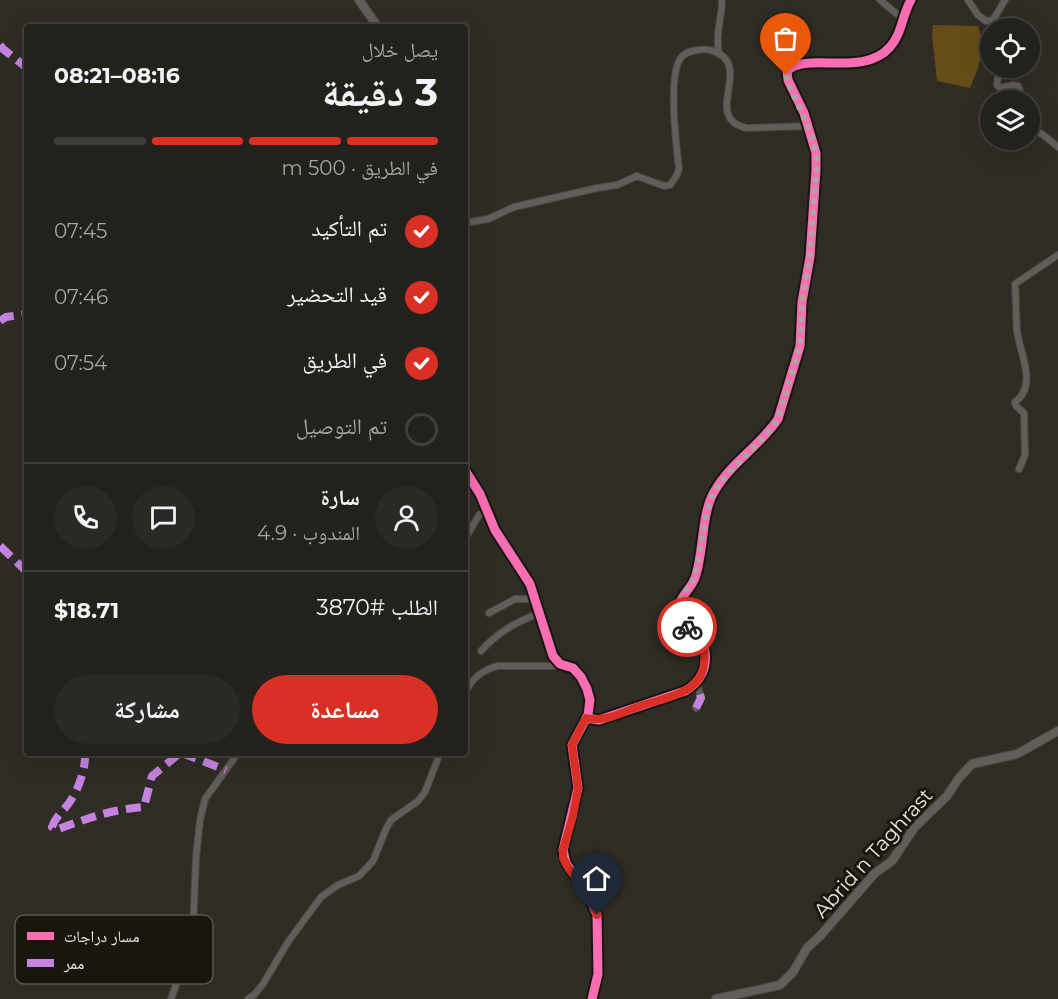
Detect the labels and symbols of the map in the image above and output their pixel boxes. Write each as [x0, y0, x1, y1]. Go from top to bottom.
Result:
pin [760, 13, 811, 75]
courier [657, 597, 717, 657]
street label: Abrid n Taghrast [809, 783, 937, 923]
pin [571, 853, 622, 915]
legend [15, 915, 213, 984]
text: مسار دراجات [64, 927, 140, 946]
text: ممر [63, 954, 84, 973]

